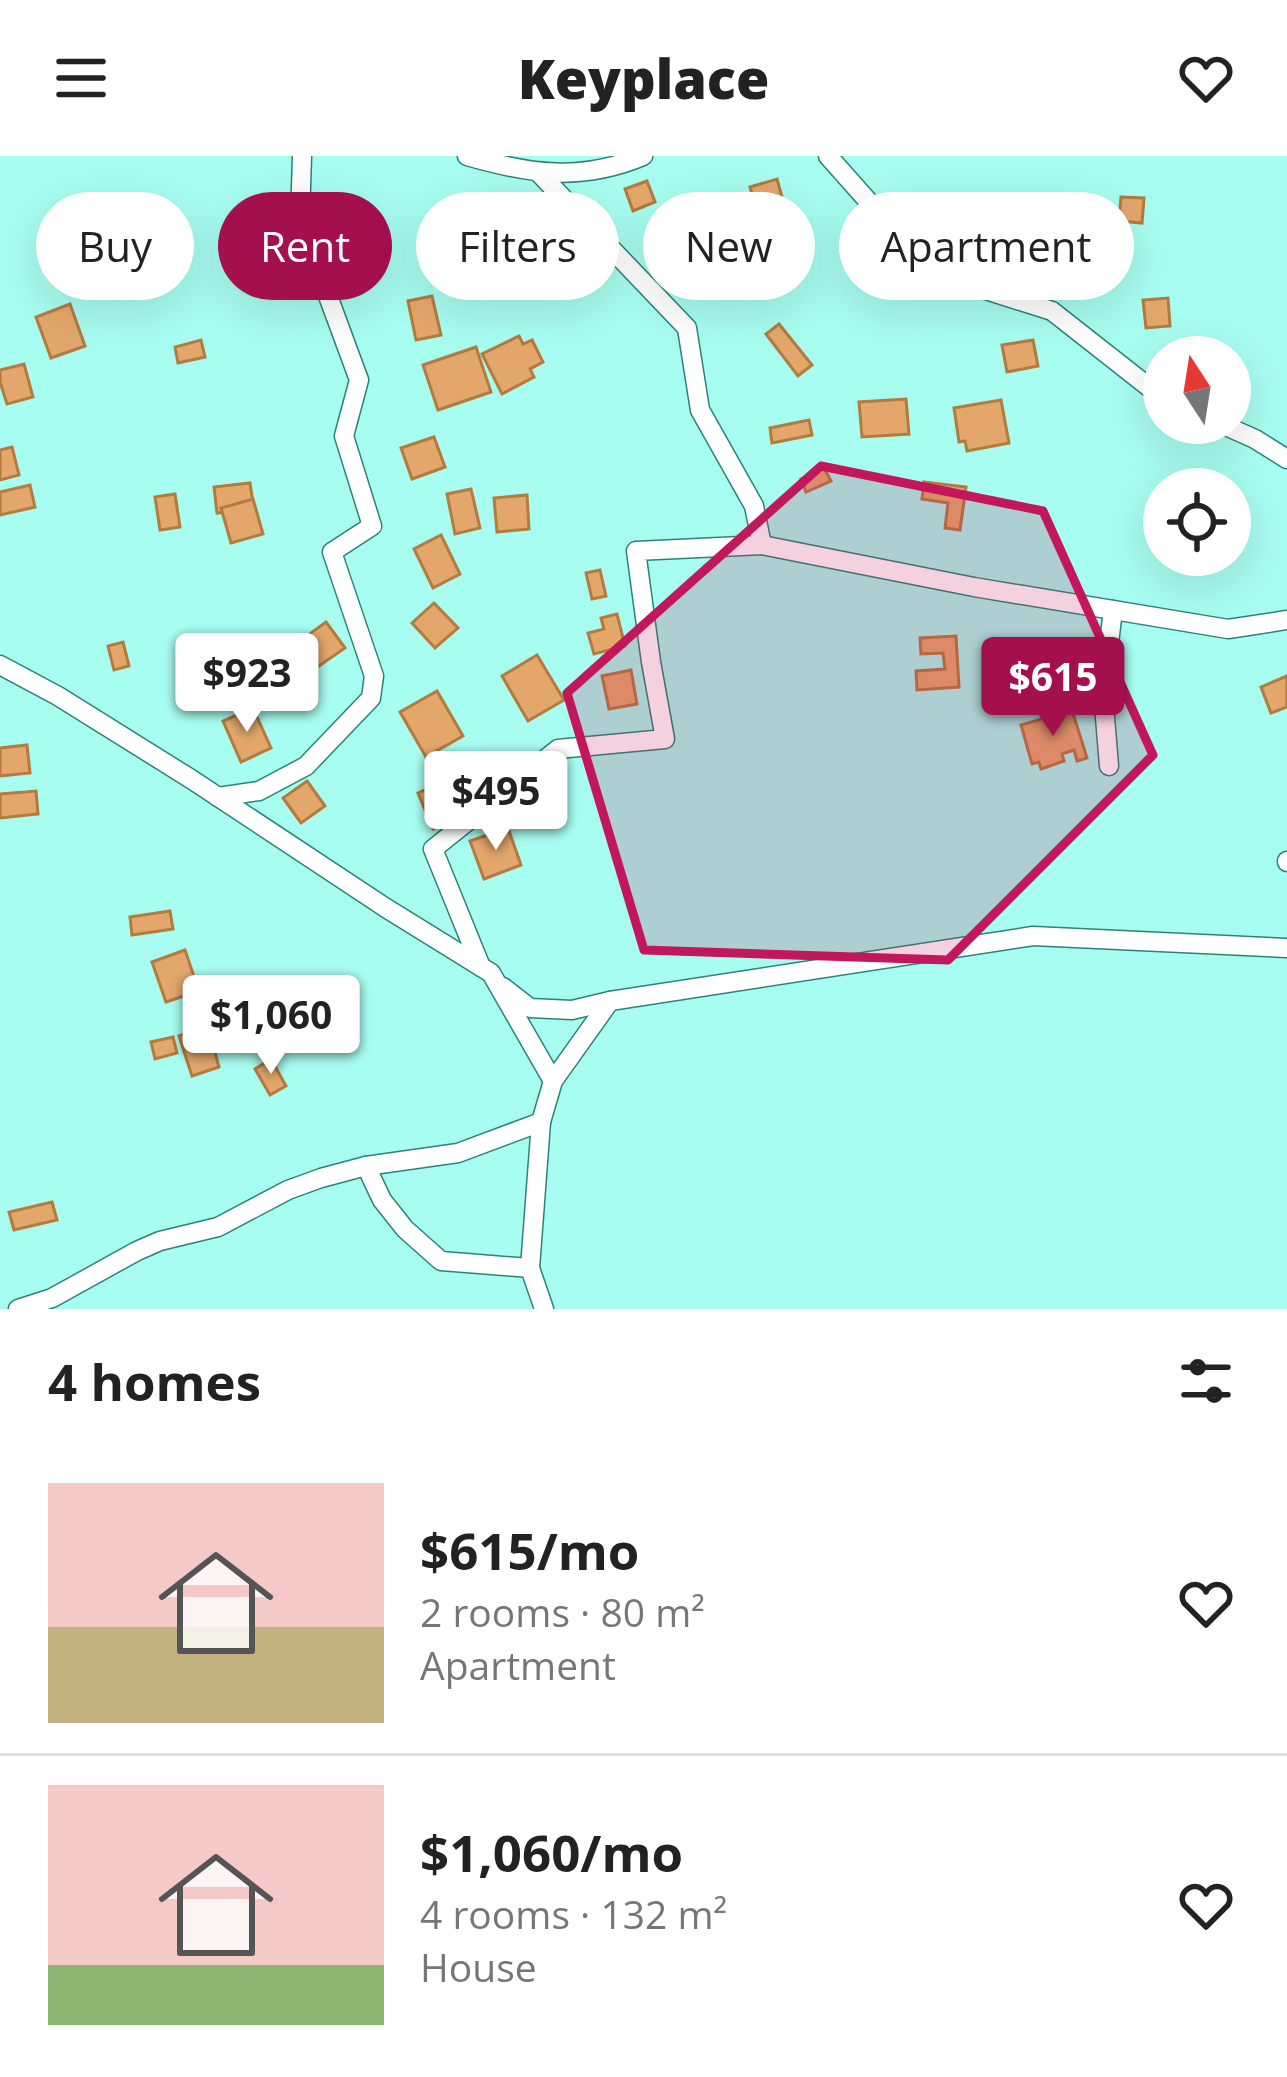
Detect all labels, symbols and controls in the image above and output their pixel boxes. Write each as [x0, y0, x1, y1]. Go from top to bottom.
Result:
text: Keyplace [518, 41, 769, 115]
icon: menu [48, 45, 114, 111]
icon: heart [1173, 45, 1239, 111]
chip: Buy [36, 192, 194, 300]
chip: Rent [218, 192, 392, 300]
chip: Filters [416, 192, 619, 300]
chip: New [643, 192, 815, 300]
chip: Apartment [839, 192, 1134, 300]
north arrow [1143, 336, 1251, 444]
map controls [1143, 336, 1251, 576]
button: locate [1143, 468, 1251, 576]
pin: $923 [176, 633, 318, 735]
pin: $615 [982, 637, 1124, 739]
text: $923 [202, 645, 292, 698]
text: $615 [1008, 649, 1098, 702]
pin: $495 [425, 751, 567, 853]
text: $495 [451, 763, 541, 816]
pin: $1,060 [173, 975, 369, 1077]
text: $1,060 [210, 987, 332, 1040]
text: 4 homes [48, 1346, 261, 1416]
icon: filters [1173, 1348, 1239, 1414]
text: $615/mo [420, 1515, 639, 1585]
icon: home [144, 1531, 288, 1675]
icon: heart [1173, 1570, 1239, 1636]
text: 2 rooms · 80 m² [420, 1585, 705, 1638]
text: Apartment [420, 1638, 616, 1691]
text: $1,060/mo [420, 1817, 683, 1887]
icon: home [144, 1833, 288, 1977]
icon: heart [1173, 1872, 1239, 1938]
text: 4 rooms · 132 m² [420, 1887, 727, 1940]
text: House [420, 1940, 537, 1993]

